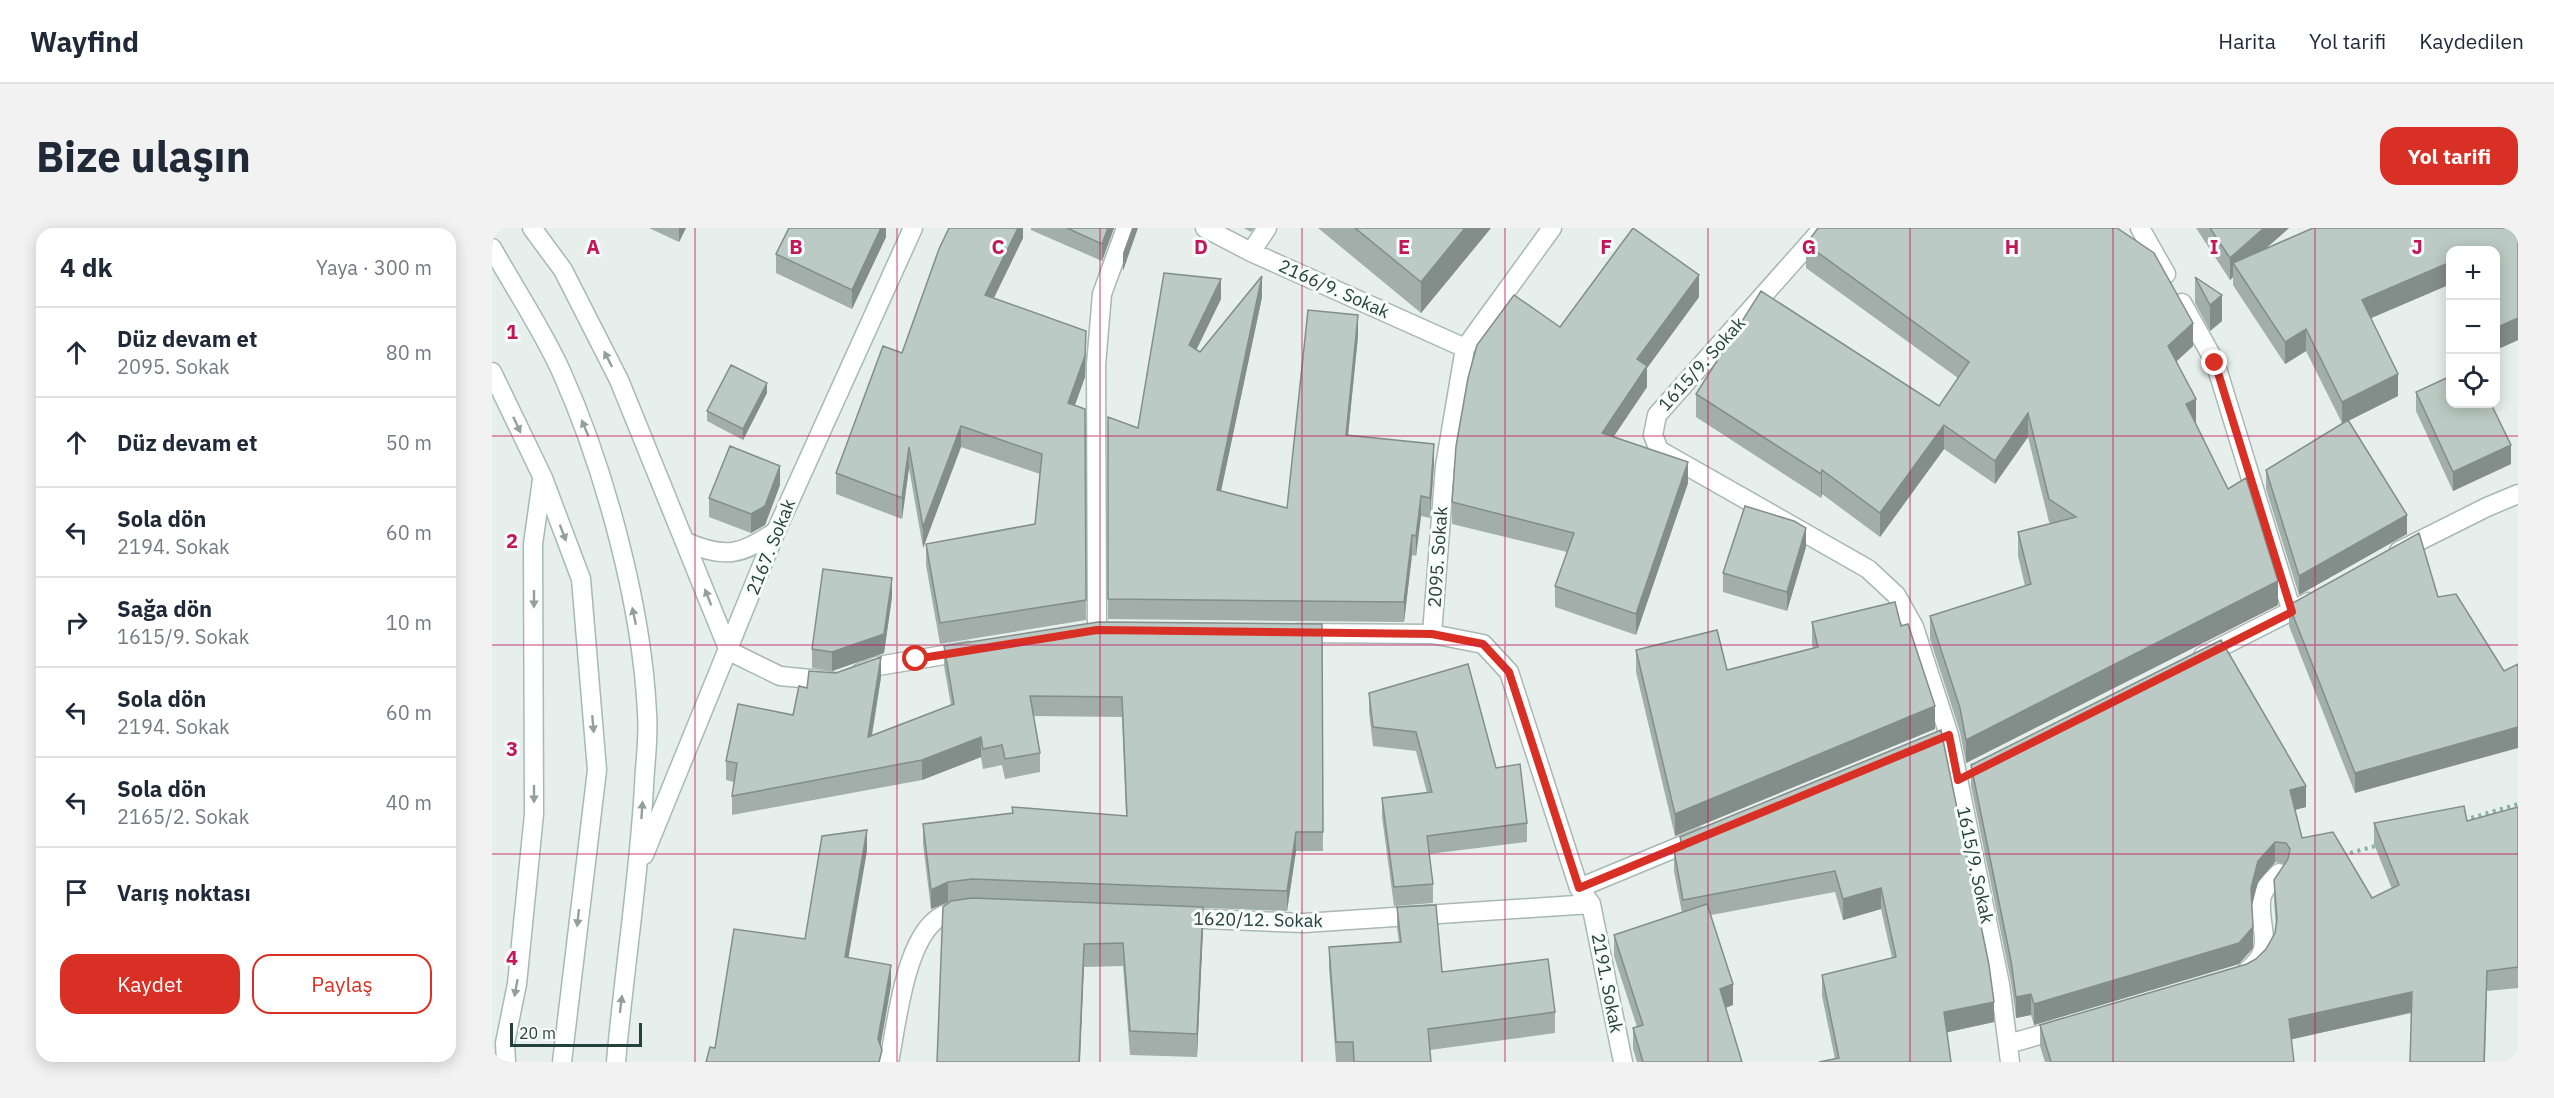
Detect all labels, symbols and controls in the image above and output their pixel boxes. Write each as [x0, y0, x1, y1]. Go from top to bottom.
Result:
text: Wayfind [30, 23, 139, 60]
text: Harita [2218, 27, 2276, 55]
text: Yol tarifi [2309, 27, 2386, 55]
text: Kaydedilen [2419, 27, 2524, 55]
button: Yol tarifi [2380, 127, 2518, 185]
text: Bize ulaşın [36, 129, 251, 184]
text: A [586, 233, 600, 260]
text: B [789, 233, 803, 260]
text: C [991, 233, 1005, 260]
text: D [1194, 233, 1208, 260]
text: E [1398, 233, 1410, 260]
text: F [1600, 233, 1612, 260]
text: G [1802, 233, 1816, 260]
text: H [2005, 233, 2019, 260]
text: I [2210, 233, 2218, 260]
text: J [2411, 233, 2423, 260]
map controls [2446, 246, 2500, 408]
button: + [2446, 246, 2500, 300]
text: 4 dk [60, 250, 113, 284]
text: Yaya · 300 m [316, 254, 432, 281]
street label: 2166/9. Sokak [1275, 254, 1394, 323]
button: − [2446, 300, 2500, 354]
street label: 1615/9. Sokak [1653, 311, 1750, 416]
text: 1 [506, 318, 518, 345]
text: Düz devam et [117, 324, 257, 353]
icon: ahead [60, 336, 93, 369]
text: 80 m [386, 339, 432, 366]
route end [2201, 349, 2227, 375]
one-way arrow [603, 350, 613, 367]
text: 2095. Sokak [117, 353, 230, 380]
button: locate [2446, 354, 2500, 408]
one-way arrow [513, 416, 522, 433]
one-way arrow [580, 418, 590, 436]
icon: ahead [60, 426, 93, 459]
text: Düz devam et [117, 428, 257, 457]
text: 50 m [386, 429, 432, 456]
street label: 2167. Sokak [741, 495, 800, 598]
text: Sola dön [117, 504, 206, 533]
street label: 2095. Sokak [1422, 505, 1453, 608]
icon: left [60, 516, 93, 549]
text: 60 m [386, 519, 432, 546]
one-way arrow [559, 524, 569, 542]
text: 2 [506, 527, 518, 554]
text: 2194. Sokak [117, 533, 230, 560]
one-way arrow [703, 588, 712, 606]
one-way arrow [529, 590, 539, 609]
text: Sağa dön [117, 594, 212, 623]
icon: right [60, 606, 93, 639]
one-way arrow [629, 606, 638, 625]
text: 10 m [386, 609, 432, 636]
text: 1615/9. Sokak [117, 623, 249, 650]
route start [902, 645, 928, 671]
text: Sola dön [117, 684, 206, 713]
icon: left [60, 696, 93, 729]
text: 60 m [386, 699, 432, 726]
text: 2194. Sokak [117, 713, 230, 740]
one-way arrow [589, 715, 598, 734]
text: 3 [506, 735, 518, 762]
text: Sola dön [117, 774, 206, 803]
one-way arrow [529, 785, 539, 804]
icon: left [60, 786, 93, 819]
text: 40 m [386, 789, 432, 816]
one-way arrow [638, 800, 647, 819]
text: 2165/2. Sokak [117, 803, 249, 830]
street label: 1615/9. Sokak [1952, 804, 1999, 926]
icon: arrive [60, 876, 93, 909]
text: Varış noktası [117, 878, 251, 907]
street label: 1620/12. Sokak [1193, 907, 1324, 932]
one-way arrow [573, 908, 583, 927]
street label: 2191. Sokak [1587, 931, 1629, 1035]
text: 4 [506, 944, 518, 971]
button: Kaydet [60, 954, 240, 1014]
button: Paylaş [252, 954, 432, 1014]
one-way arrow [511, 979, 520, 998]
one-way arrow [616, 994, 626, 1013]
scale bar [510, 1020, 642, 1048]
text: 20 m [519, 1023, 556, 1043]

